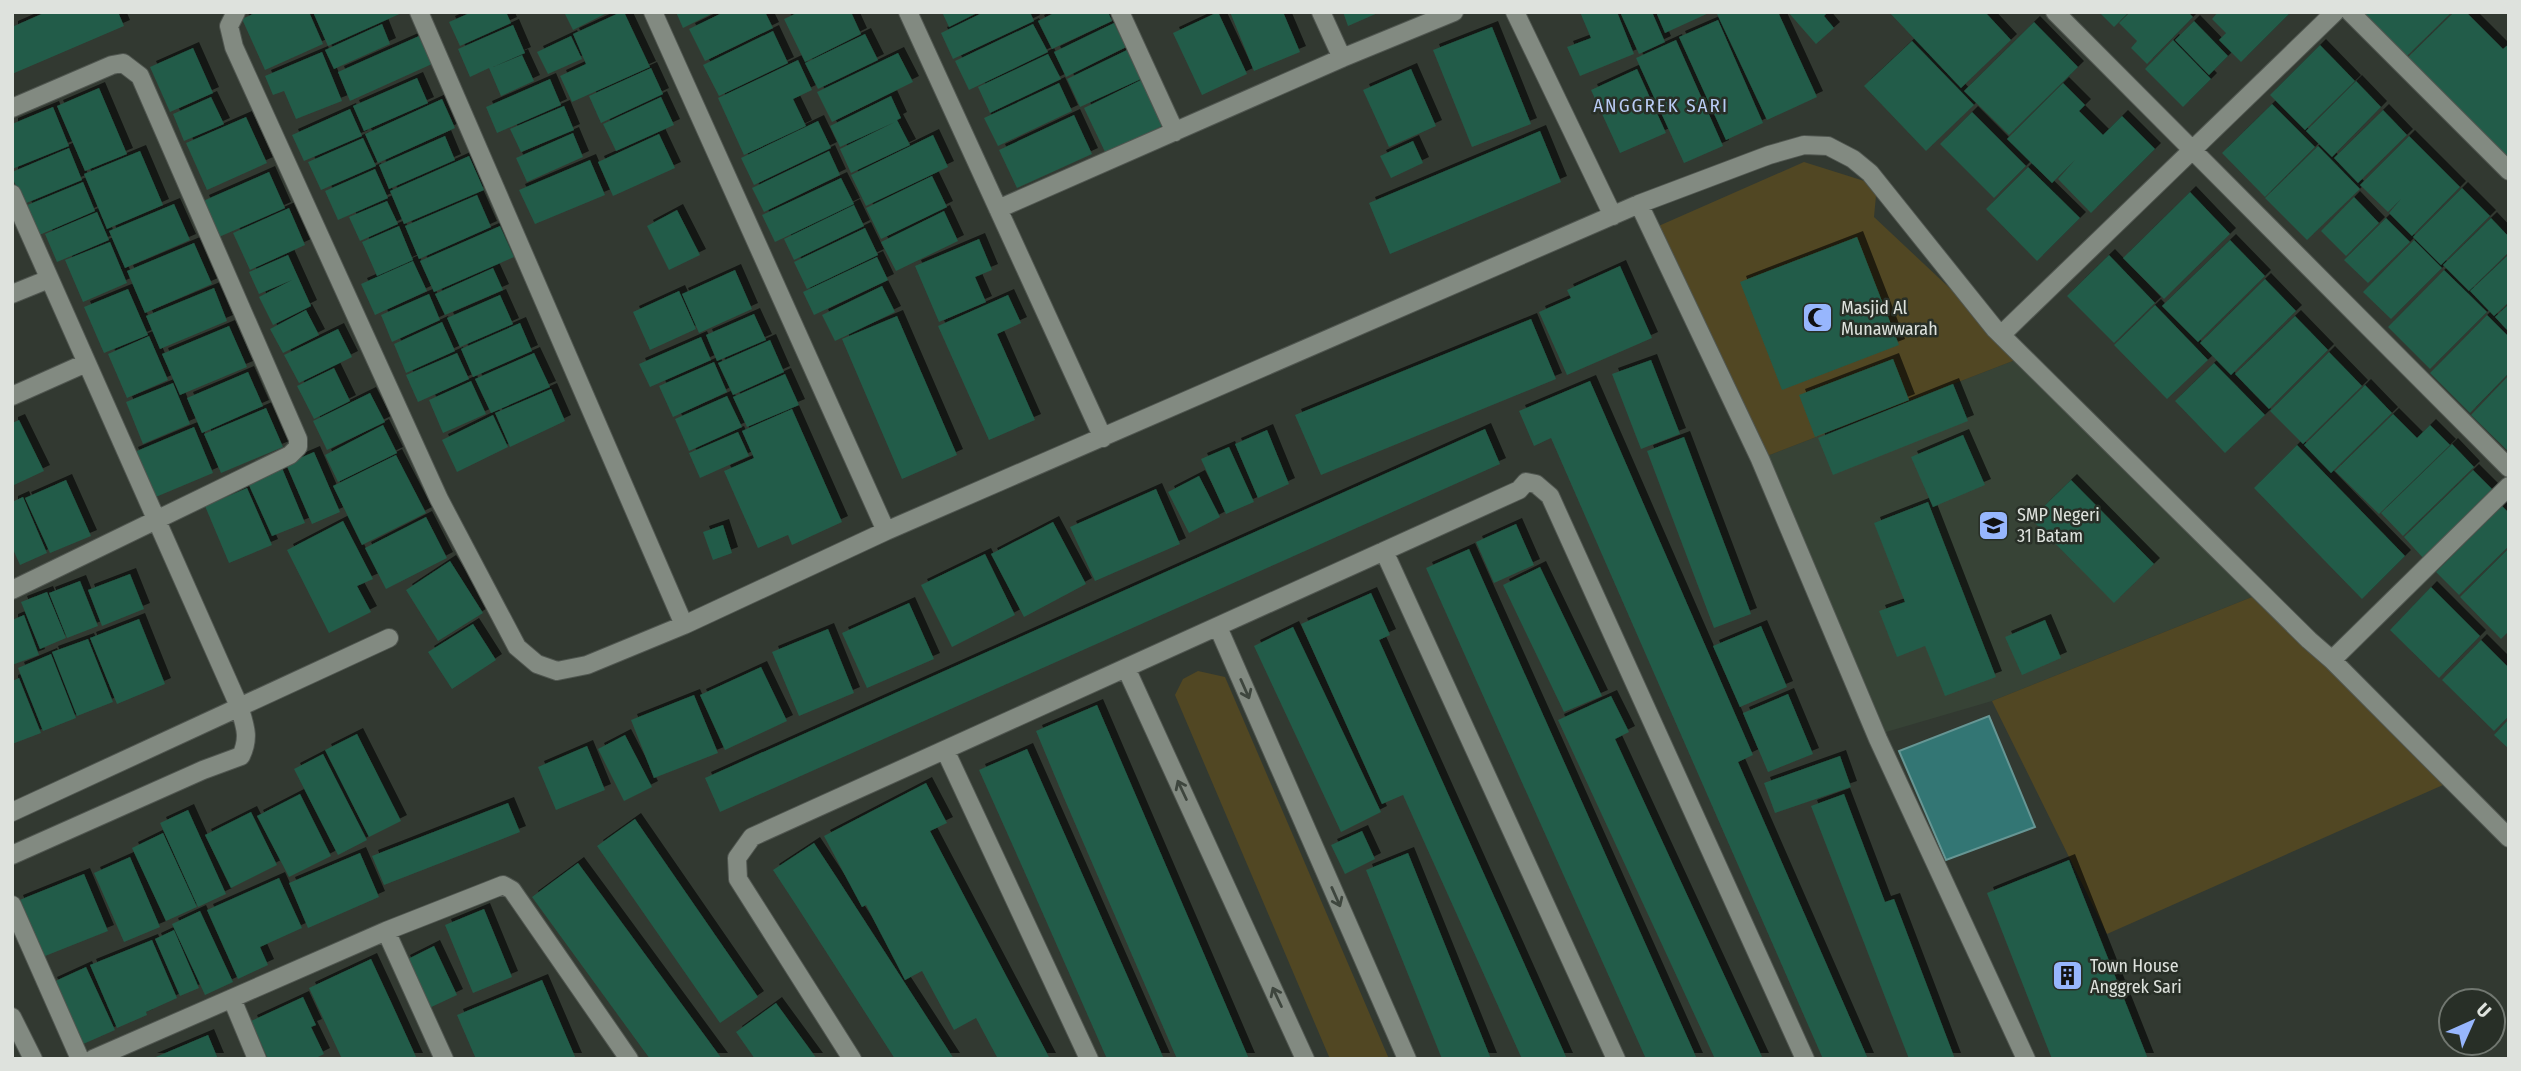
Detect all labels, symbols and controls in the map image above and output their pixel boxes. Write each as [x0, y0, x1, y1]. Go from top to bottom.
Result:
district label: ANGGREK SARI [1593, 94, 1729, 117]
place label: Masjid Al Munawwarah [1841, 297, 1938, 340]
mosque icon: Masjid Al Munawwarah [1801, 301, 1835, 335]
place label: SMP Negeri 31 Batam [2017, 504, 2100, 547]
school or university icon: SMP Negeri 31 Batam [1977, 508, 2011, 542]
one-way arrow [1239, 678, 1252, 699]
one-way arrow [1175, 780, 1188, 801]
one-way arrow [1330, 886, 1343, 908]
place label: Town House Anggrek Sari [2090, 955, 2182, 998]
building icon: Town House Anggrek Sari [2050, 959, 2084, 993]
one-way arrow [1270, 987, 1283, 1008]
north arrow [2437, 987, 2507, 1057]
text: U [2472, 998, 2496, 1022]

